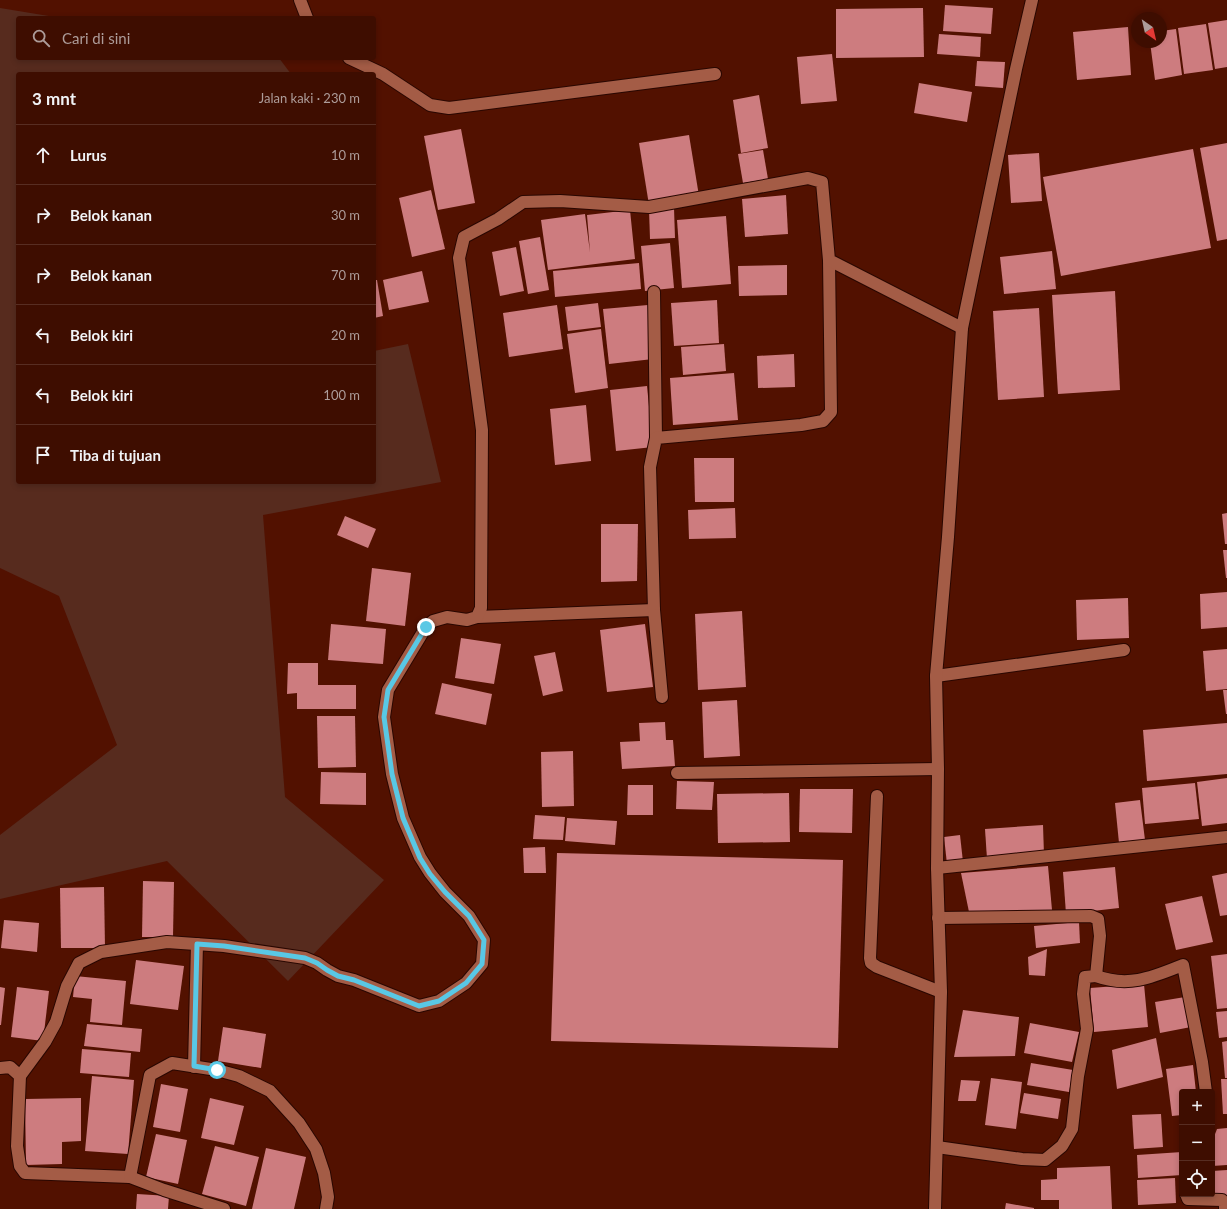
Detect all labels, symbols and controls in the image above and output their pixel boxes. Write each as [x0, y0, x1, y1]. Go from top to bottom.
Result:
north arrow [1131, 12, 1167, 48]
search box [16, 16, 376, 60]
icon: search [30, 27, 52, 49]
text: Cari di sini [62, 29, 130, 47]
text: 3 mnt [32, 88, 76, 109]
text: Jalan kaki · 230 m [259, 90, 360, 106]
icon: ahead [32, 144, 54, 166]
text: Lurus [70, 146, 107, 164]
text: 10 m [331, 147, 360, 163]
icon: right [32, 204, 54, 226]
text: Belok kanan [70, 206, 152, 224]
text: 30 m [331, 207, 360, 223]
icon: right [32, 264, 54, 286]
text: Belok kanan [70, 266, 152, 284]
text: 70 m [331, 267, 360, 283]
icon: left [32, 324, 54, 346]
text: Belok kiri [70, 326, 133, 344]
text: 20 m [331, 327, 360, 343]
icon: left [32, 384, 54, 406]
text: Belok kiri [70, 386, 133, 404]
text: 100 m [323, 387, 360, 403]
icon: arrive [32, 444, 54, 466]
text: Tiba di tujuan [70, 446, 161, 464]
route end [417, 618, 435, 636]
route start [208, 1061, 226, 1079]
map controls [1179, 1089, 1215, 1197]
button: + [1179, 1089, 1215, 1125]
button: − [1179, 1125, 1215, 1161]
button: locate [1179, 1161, 1215, 1197]

